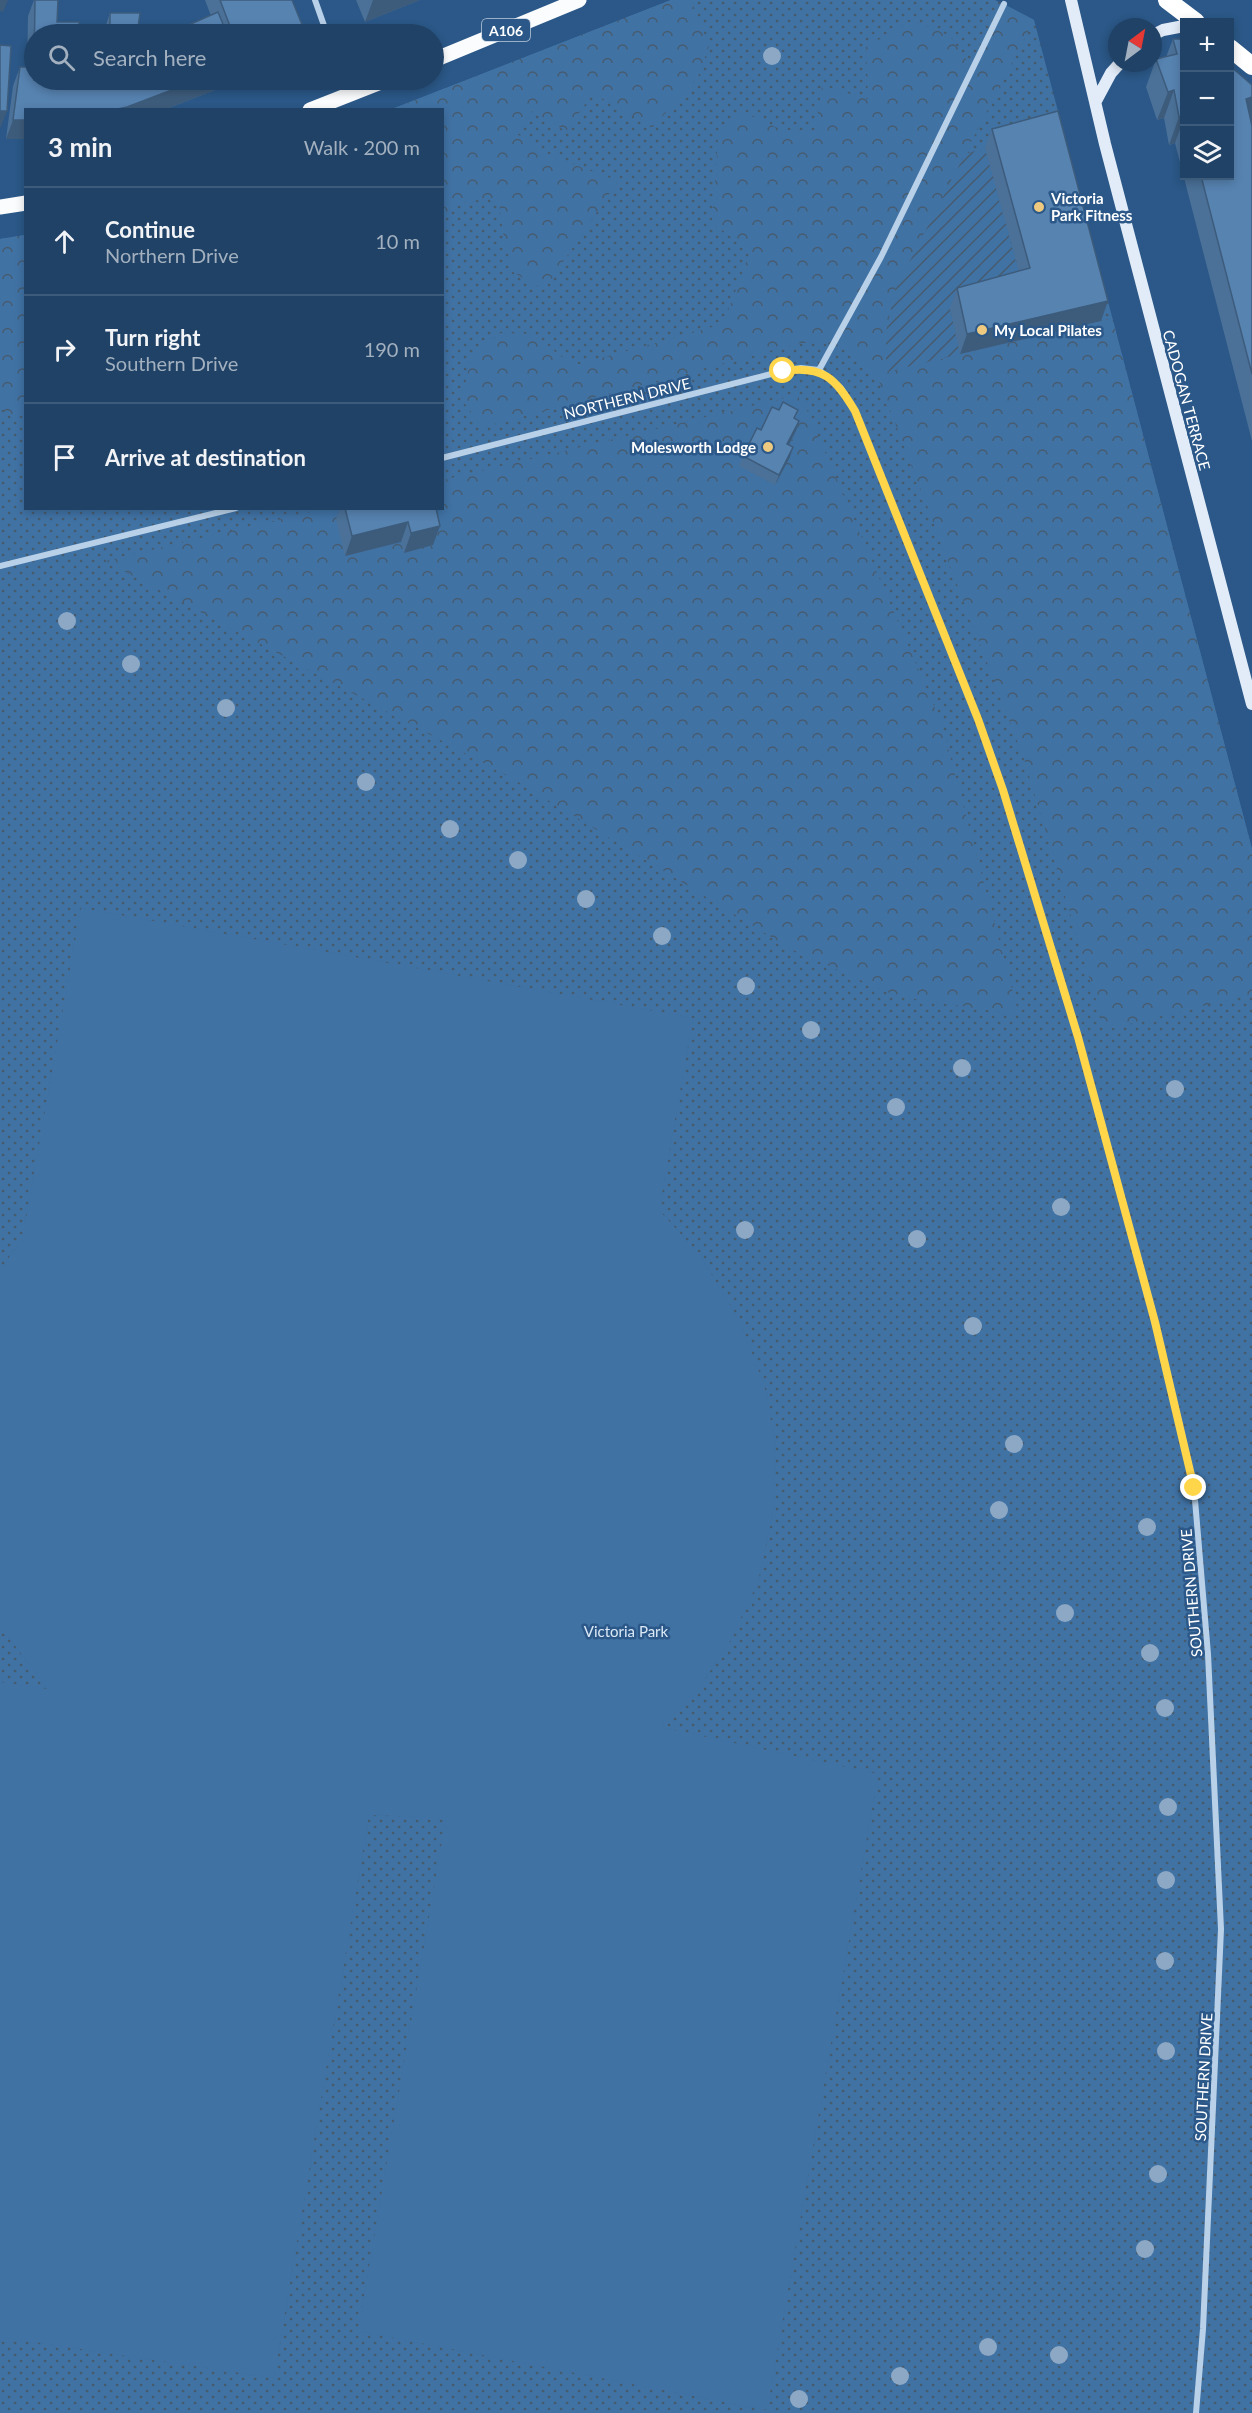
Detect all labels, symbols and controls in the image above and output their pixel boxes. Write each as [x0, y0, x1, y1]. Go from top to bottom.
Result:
north arrow [1108, 18, 1162, 72]
map controls [1180, 18, 1234, 180]
button: + [1180, 18, 1234, 72]
road number: A106 [482, 19, 530, 41]
search box [24, 24, 444, 90]
icon: search [45, 41, 78, 74]
text: Search here [93, 44, 206, 71]
button: − [1180, 72, 1234, 126]
button: layers [1180, 126, 1234, 180]
text: 3 min [48, 131, 112, 163]
text: Walk · 200 m [304, 135, 420, 159]
place label: Victoria Park Fitness [1050, 189, 1133, 224]
marker: Victoria Park Fitness [1032, 200, 1046, 214]
text: Continue [105, 216, 195, 243]
icon: ahead [48, 225, 81, 258]
text: 10 m [375, 229, 420, 253]
text: Northern Drive [105, 243, 239, 267]
place label: My Local Pilates [994, 321, 1102, 339]
marker: My Local Pilates [975, 323, 989, 337]
text: Turn right [105, 324, 200, 351]
street label: CADOGAN TERRACE [1160, 328, 1214, 472]
icon: right [48, 333, 81, 366]
text: 190 m [364, 337, 420, 361]
text: Southern Drive [105, 351, 238, 375]
route start [769, 357, 795, 383]
street label: NORTHERN DRIVE [562, 374, 692, 422]
place label: Molesworth Lodge [631, 438, 756, 456]
marker: Molesworth Lodge [761, 440, 775, 454]
icon: arrive [48, 441, 81, 474]
text: Arrive at destination [105, 444, 306, 471]
route end [1180, 1474, 1206, 1500]
street label: SOUTHERN DRIVE [1176, 1528, 1206, 1658]
park label: Victoria Park [584, 1622, 669, 1640]
street label: SOUTHERN DRIVE [1191, 2012, 1215, 2142]

